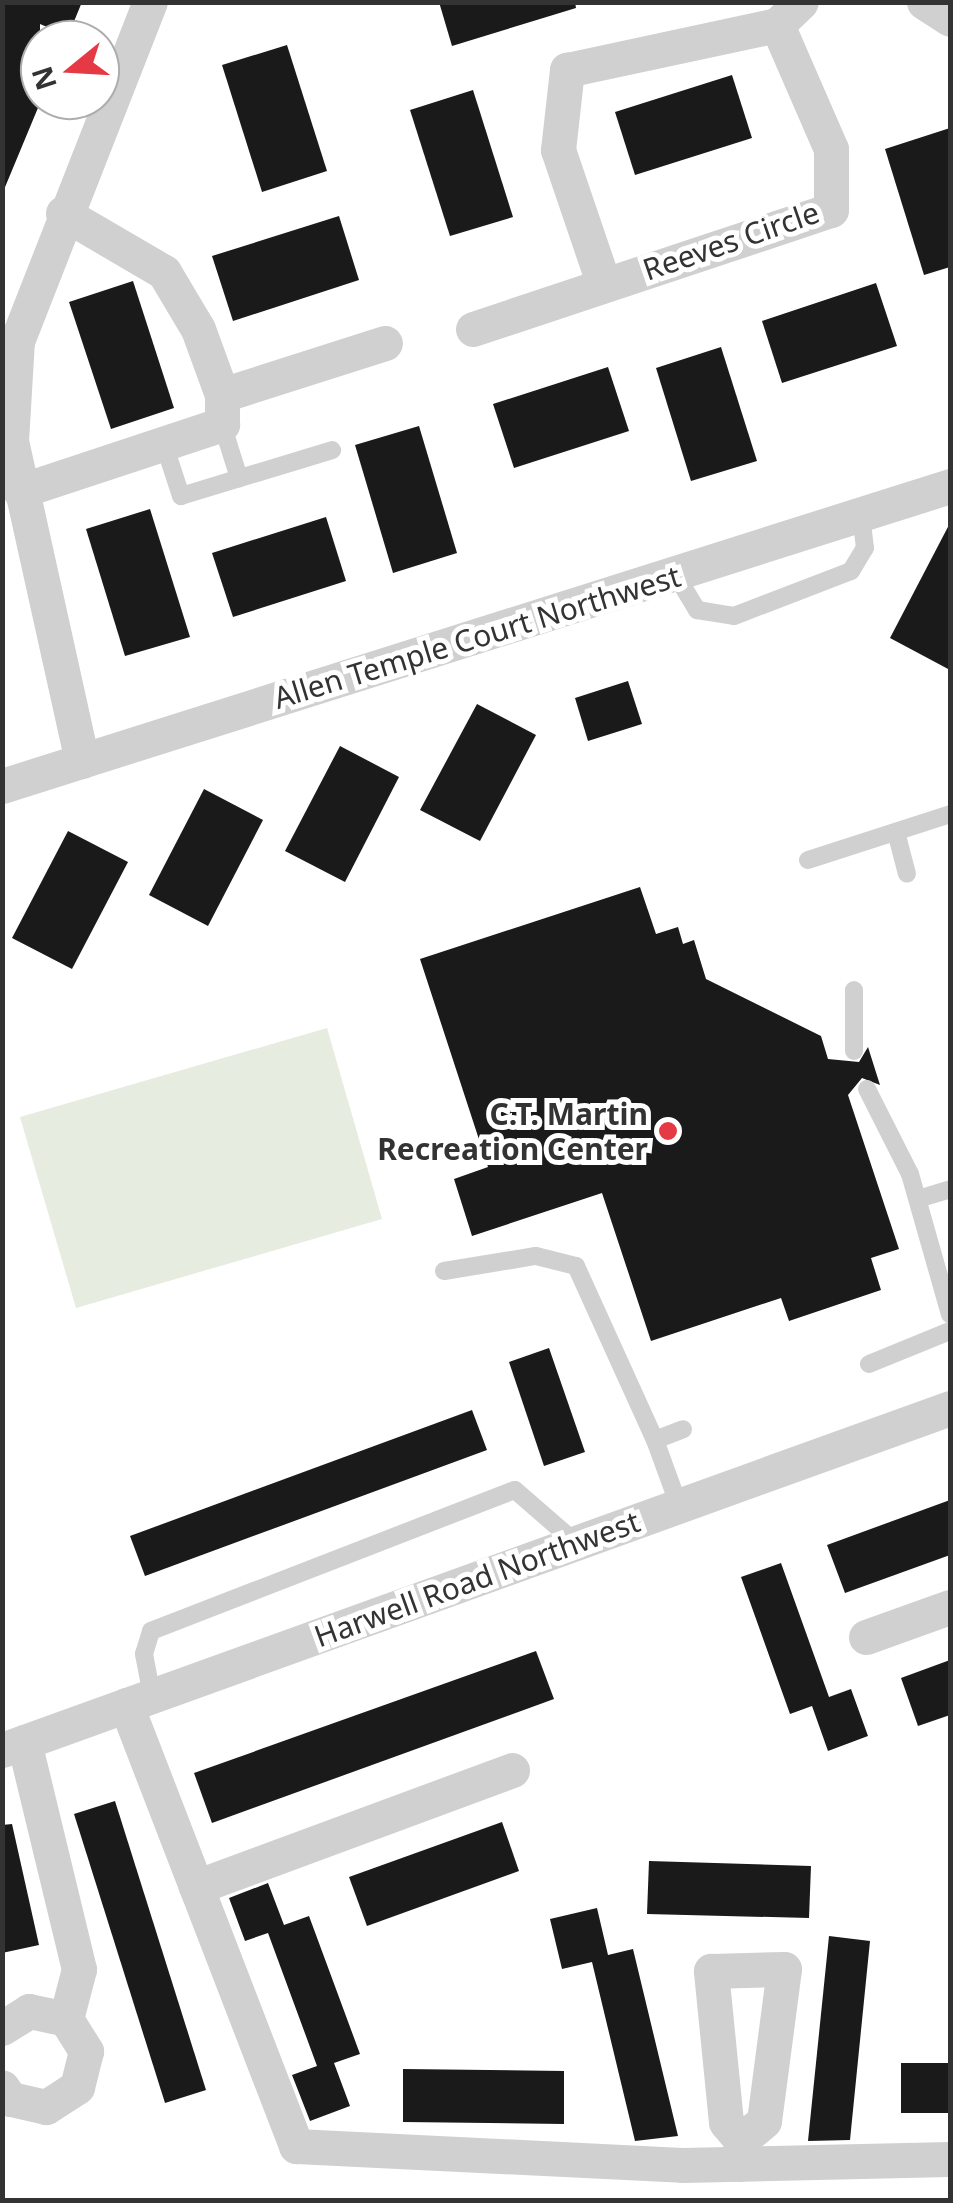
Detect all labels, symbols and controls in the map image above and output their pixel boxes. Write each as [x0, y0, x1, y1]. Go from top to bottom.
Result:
north arrow [20, 20, 120, 120]
text: N [22, 62, 65, 95]
street label: Reeves Circle [638, 194, 824, 288]
street label: Allen Temple Court Northwest [269, 558, 685, 716]
place label: C.T. Martin Recreation Center [377, 1096, 648, 1166]
marker: C.T. Martin Recreation Center [657, 1120, 679, 1142]
street label: Harwell Road Northwest [309, 1503, 645, 1655]

